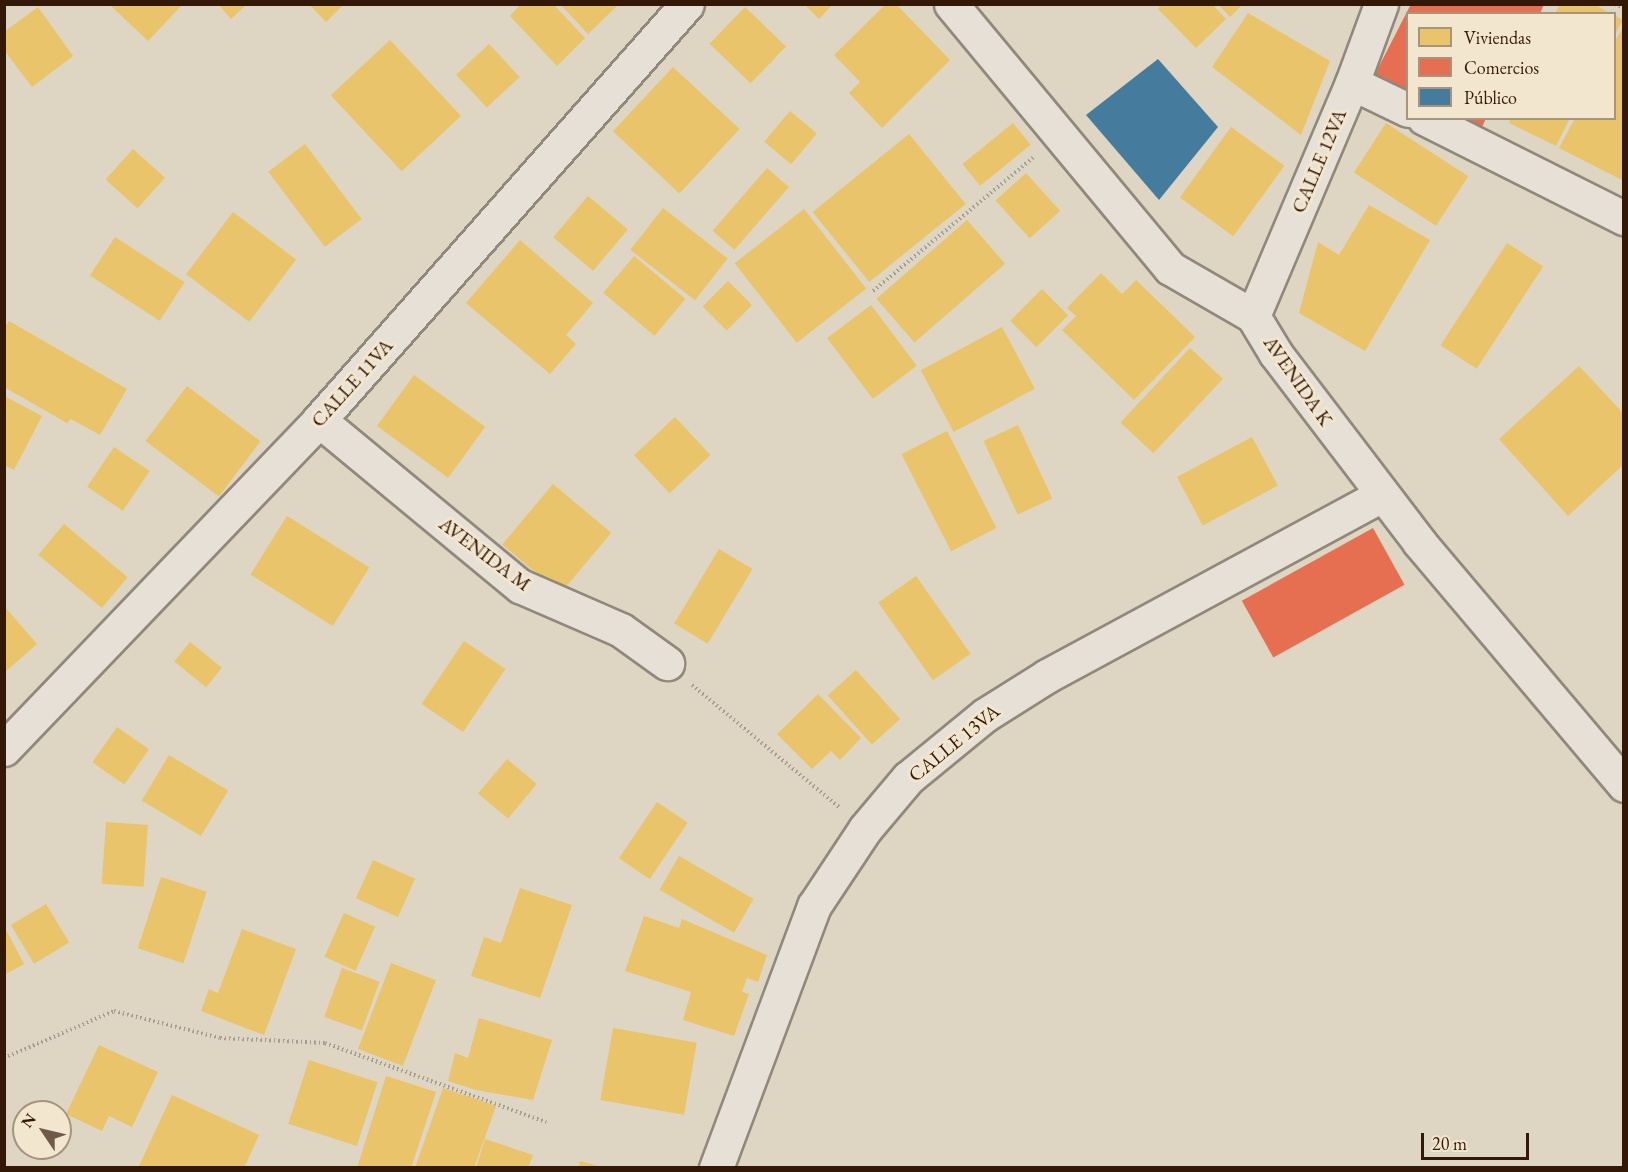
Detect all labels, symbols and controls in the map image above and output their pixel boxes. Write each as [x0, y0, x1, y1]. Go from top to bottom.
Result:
legend [1406, 12, 1616, 120]
text: Viviendas [1464, 26, 1531, 49]
text: Comercios [1464, 56, 1539, 79]
text: Público [1464, 86, 1517, 109]
street label: CALLE 12VA [1286, 105, 1352, 217]
street label: AVENIDA K [1258, 331, 1338, 431]
street label: CALLE 11VA [306, 334, 398, 432]
street label: AVENIDA M [434, 512, 536, 596]
street label: CALLE 13VA [903, 699, 1005, 787]
north arrow [12, 1100, 72, 1160]
text: N [16, 1109, 41, 1132]
scale bar [1424, 1121, 1532, 1159]
text: 20 m [1432, 1132, 1467, 1155]

